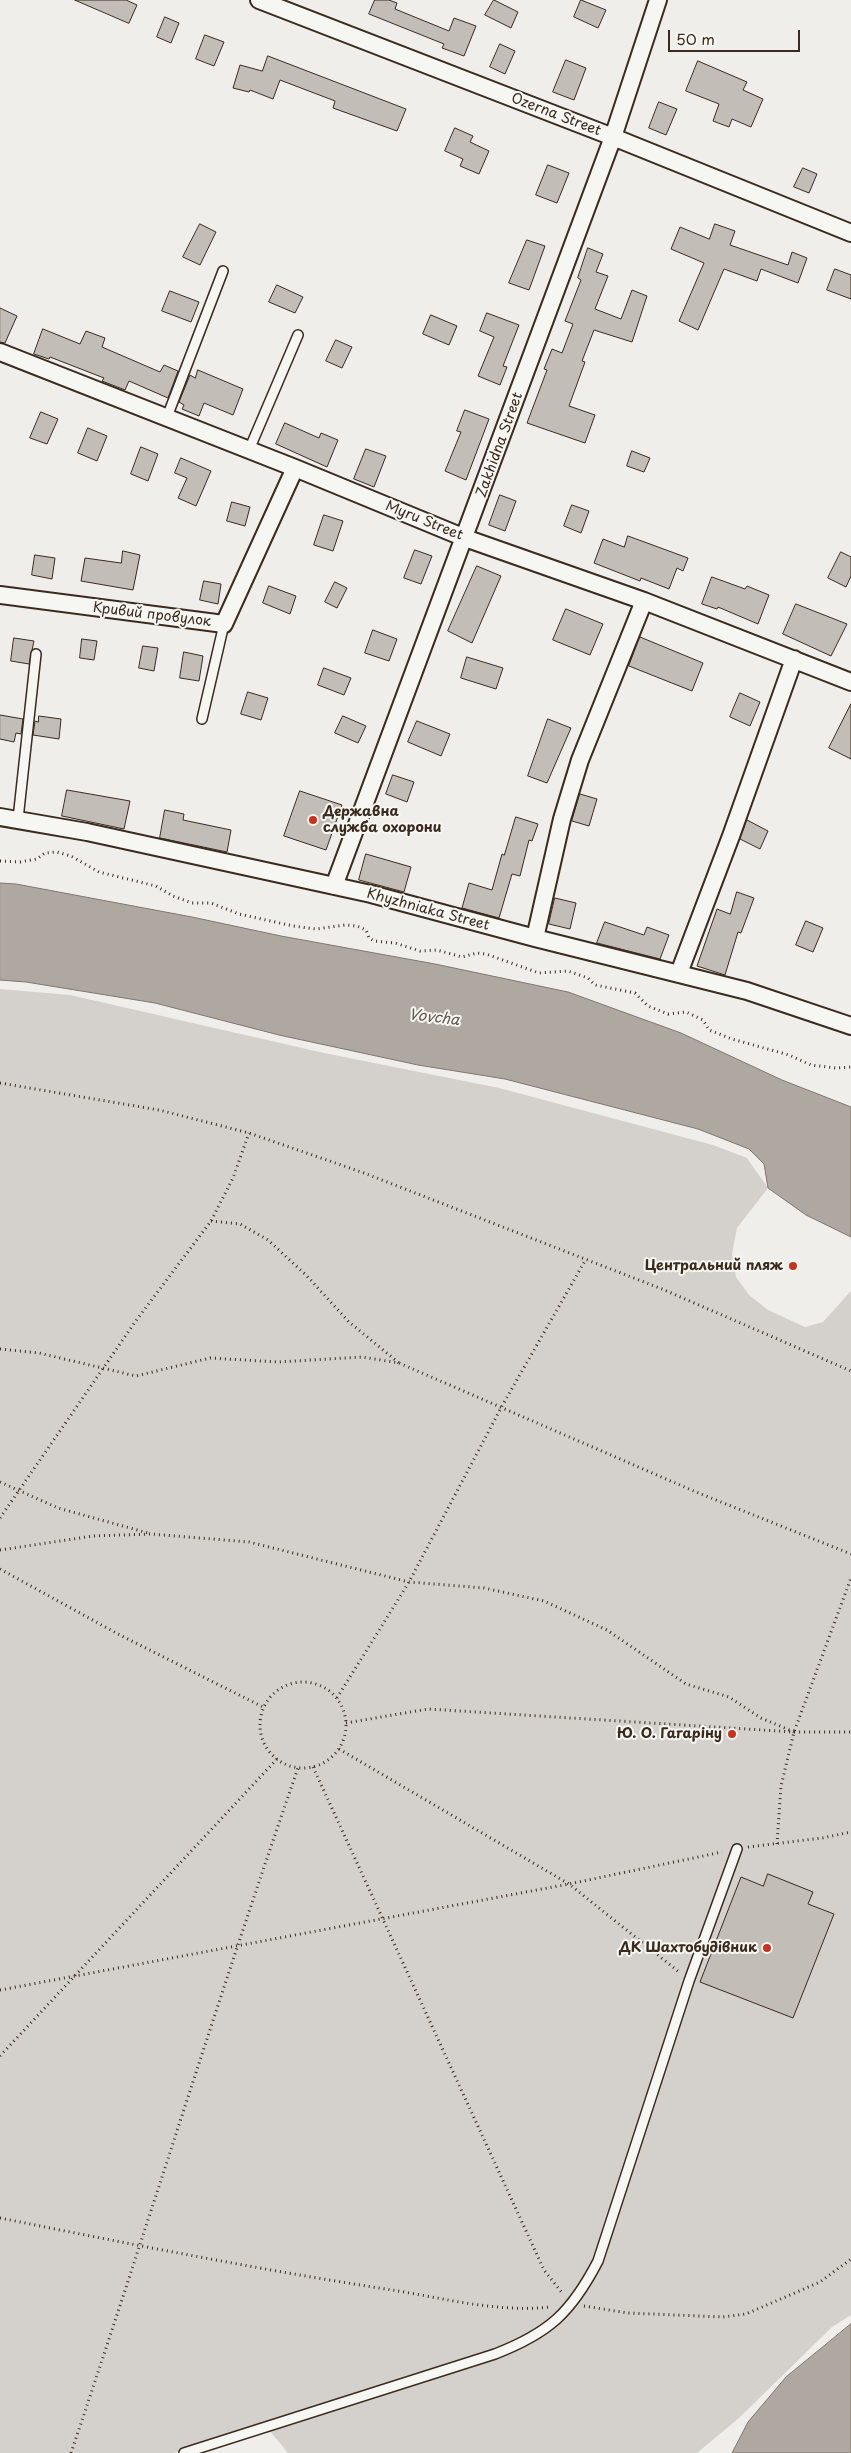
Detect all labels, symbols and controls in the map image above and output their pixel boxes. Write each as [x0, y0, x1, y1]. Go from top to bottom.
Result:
scale bar [671, 20, 804, 52]
text: 50 m [676, 27, 715, 50]
street label: Ozerna Street [509, 90, 603, 140]
street label: Zakhidna Street [473, 390, 527, 500]
street label: Myru Street [383, 498, 465, 544]
street label: Кривий провулок [92, 599, 212, 631]
place label: Державна служба охорони [323, 804, 441, 836]
marker: Державна служба охорони [307, 814, 319, 826]
street label: Khyzhniaka Street [365, 886, 491, 934]
water label: Vovcha [408, 1006, 460, 1030]
place label: Центральний пляж [645, 1258, 783, 1274]
marker: Центральний пляж [787, 1260, 799, 1272]
place label: Ю. О. Гагаріну [617, 1726, 722, 1742]
marker: Ю. О. Гагаріну [726, 1728, 738, 1740]
place label: ДК Шахтобудівник [619, 1940, 757, 1956]
marker: ДК Шахтобудівник [761, 1942, 773, 1954]

